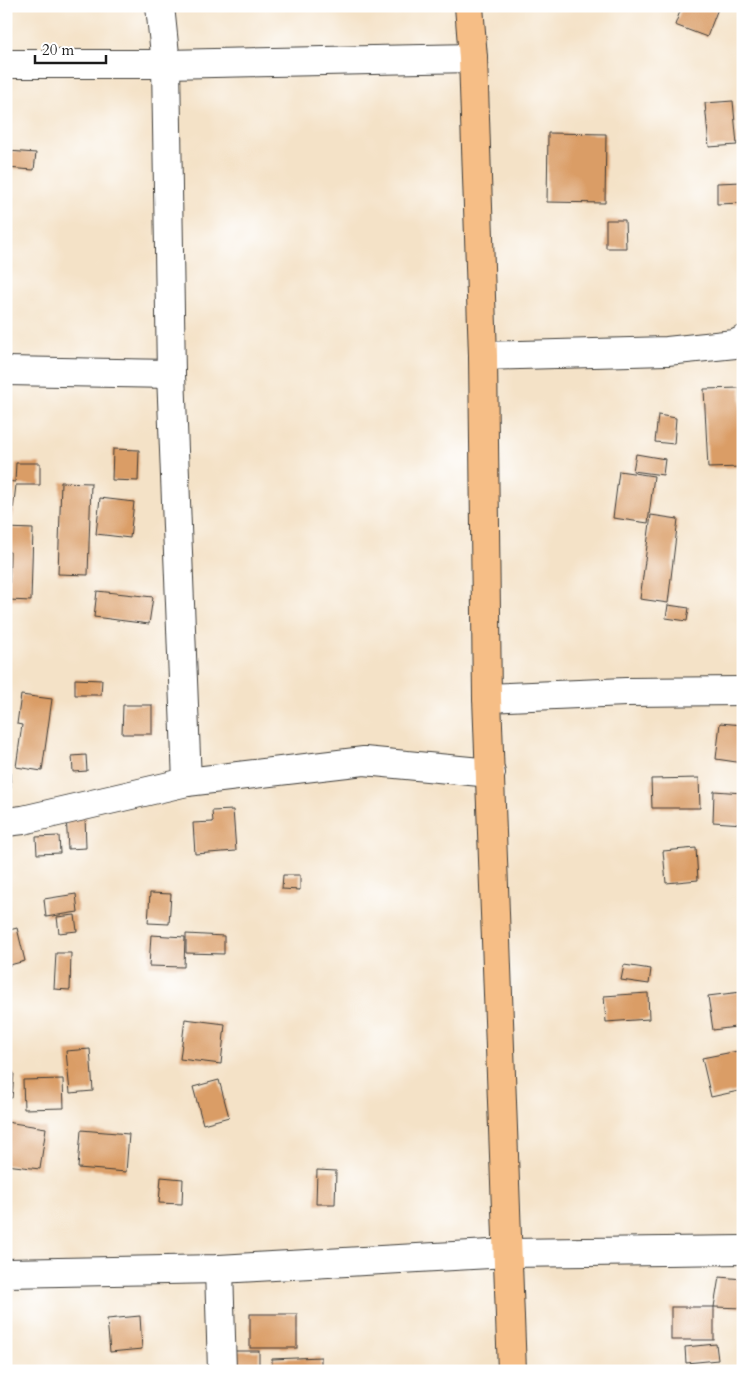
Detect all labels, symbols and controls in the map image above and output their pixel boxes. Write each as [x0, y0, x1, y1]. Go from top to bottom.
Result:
scale bar [35, 32, 106, 64]
text: 20 m [42, 40, 74, 60]

